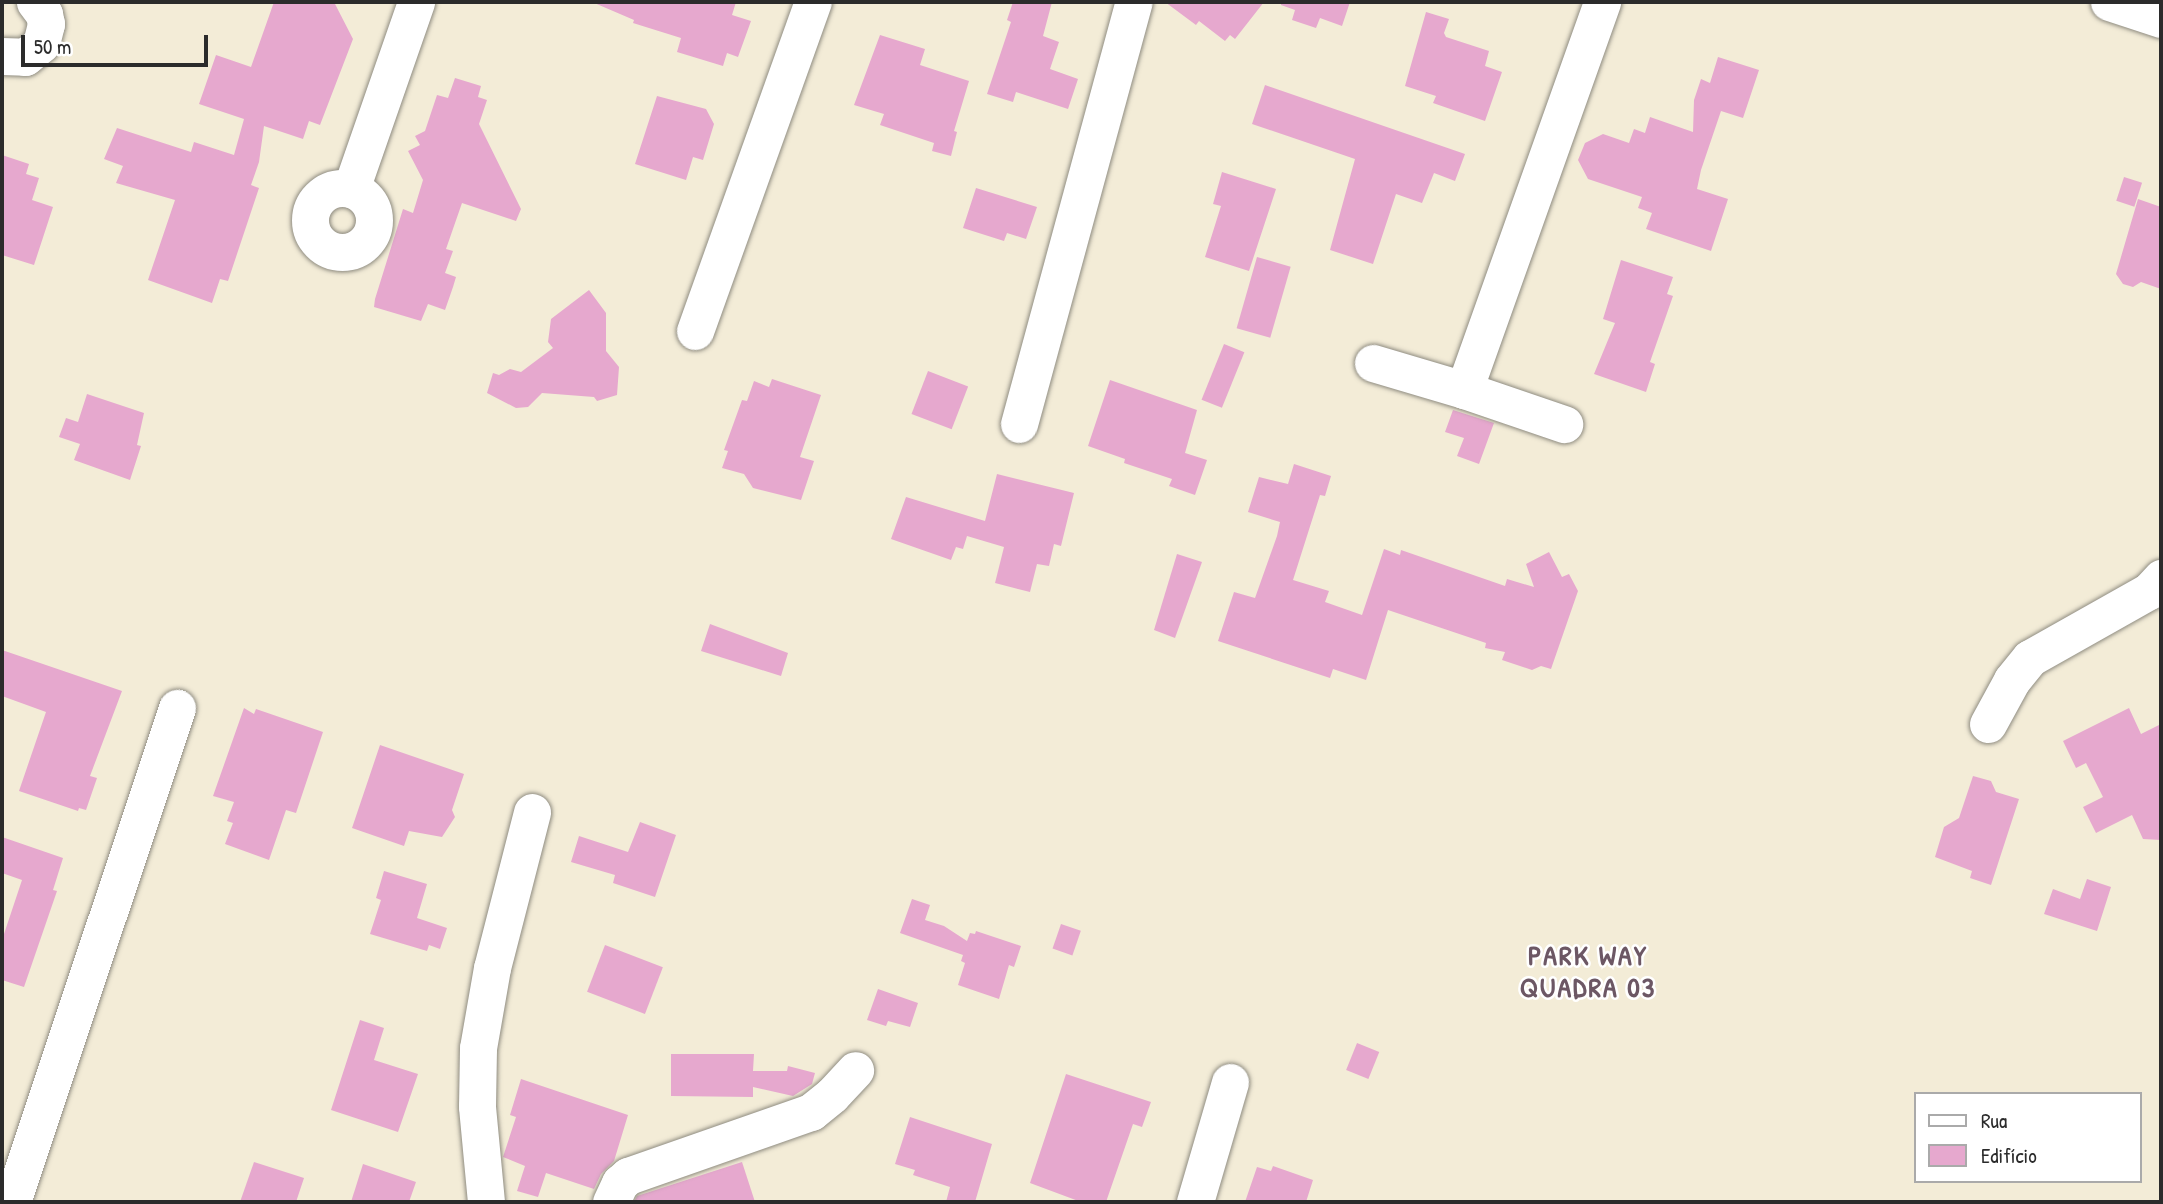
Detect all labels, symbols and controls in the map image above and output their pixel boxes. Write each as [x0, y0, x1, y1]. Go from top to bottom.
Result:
scale bar [24, 21, 212, 65]
text: 50 m [34, 32, 71, 61]
district label: PARK WAY QUADRA 03 [1521, 938, 1655, 1004]
legend [1914, 1092, 2142, 1183]
text: Rua [1981, 1106, 2007, 1135]
text: Edifício [1981, 1141, 2037, 1170]

